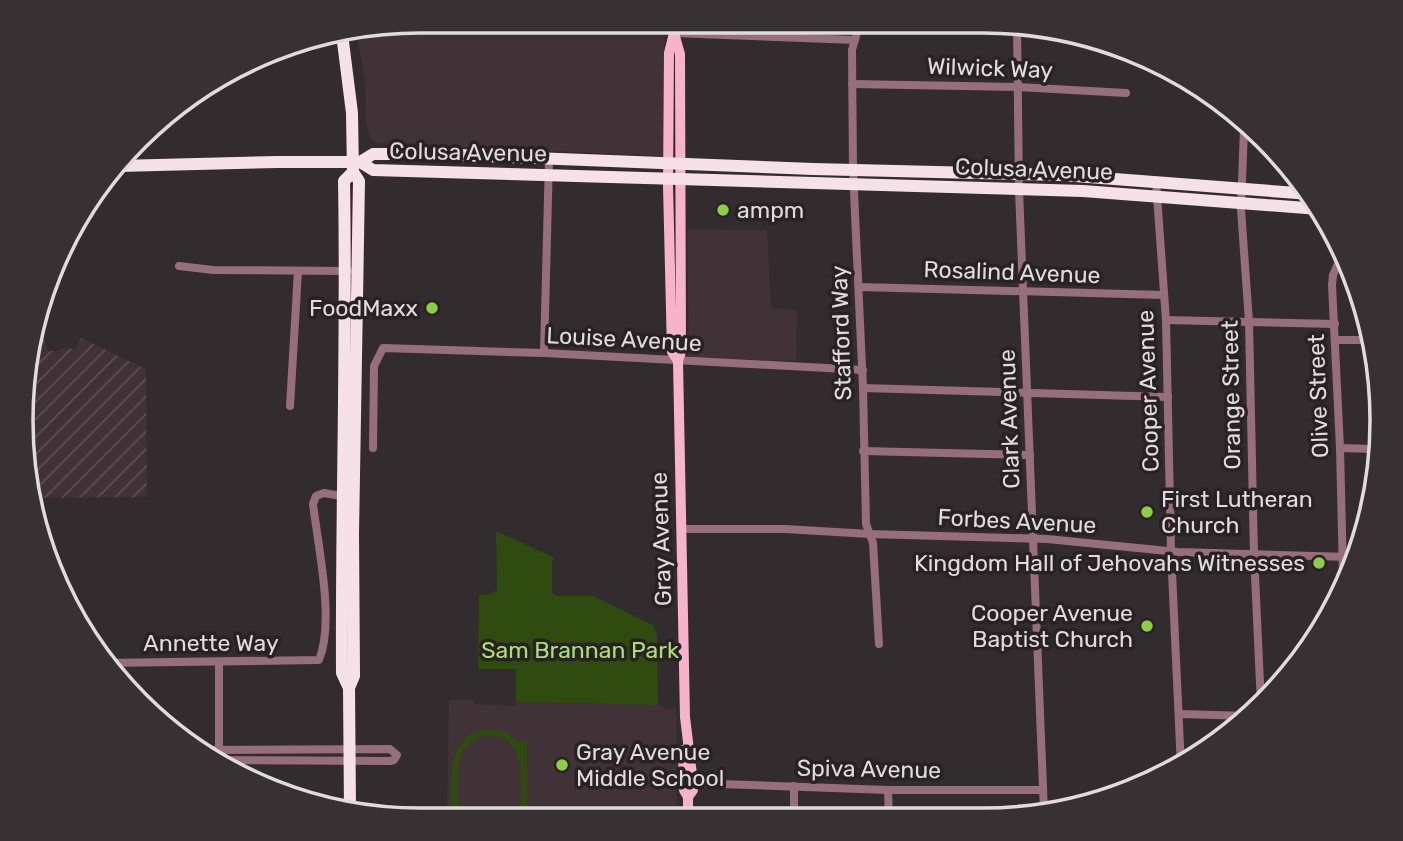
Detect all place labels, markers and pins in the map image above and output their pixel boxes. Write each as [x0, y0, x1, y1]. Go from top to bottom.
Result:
place label: ampm [737, 196, 804, 224]
marker: ampm [715, 202, 731, 218]
place label: FoodMaxx [309, 294, 418, 322]
marker: FoodMaxx [424, 300, 440, 316]
place label: First Lutheran Church [1161, 485, 1313, 539]
marker: First Lutheran Church [1139, 504, 1155, 520]
place label: Kingdom Hall of Jehovahs Witnesses [914, 549, 1305, 577]
marker: Kingdom Hall of Jehovahs Witnesses [1311, 555, 1327, 571]
place label: Cooper Avenue Baptist Church [971, 599, 1133, 653]
marker: Cooper Avenue Baptist Church [1139, 618, 1155, 634]
place label: Gray Avenue Middle School [576, 738, 724, 792]
marker: Gray Avenue Middle School [554, 757, 570, 773]

